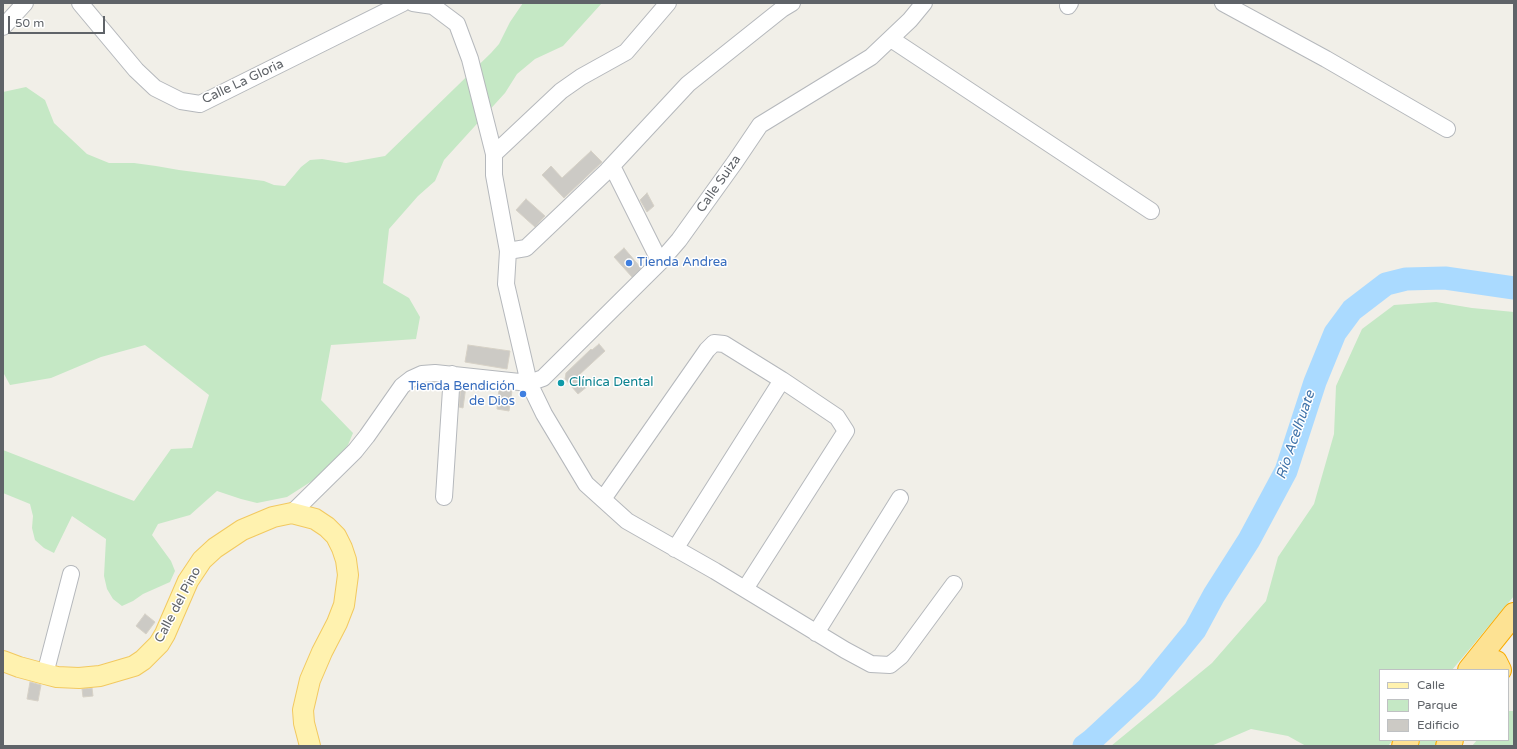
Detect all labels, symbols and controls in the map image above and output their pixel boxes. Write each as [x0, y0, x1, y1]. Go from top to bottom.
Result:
scale bar [10, 8, 107, 34]
text: 50 m [15, 16, 44, 30]
street label: Calle La Gloria [200, 56, 286, 108]
street label: Calle Suiza [694, 152, 744, 216]
place label: Tienda Andrea [637, 255, 727, 271]
marker: Tienda Andrea [624, 258, 634, 268]
place label: Clínica Dental [569, 375, 653, 391]
marker: Clínica Dental [556, 378, 566, 388]
place label: Tienda Bendición de Dios [408, 379, 515, 410]
marker: Tienda Bendición de Dios [518, 389, 528, 399]
water label: Río Acelhuate [1273, 389, 1319, 481]
street label: Calle del Pino [152, 565, 204, 645]
legend [1379, 669, 1509, 741]
text: Calle [1417, 678, 1445, 692]
text: Parque [1417, 698, 1458, 712]
text: Edificio [1417, 718, 1459, 732]

